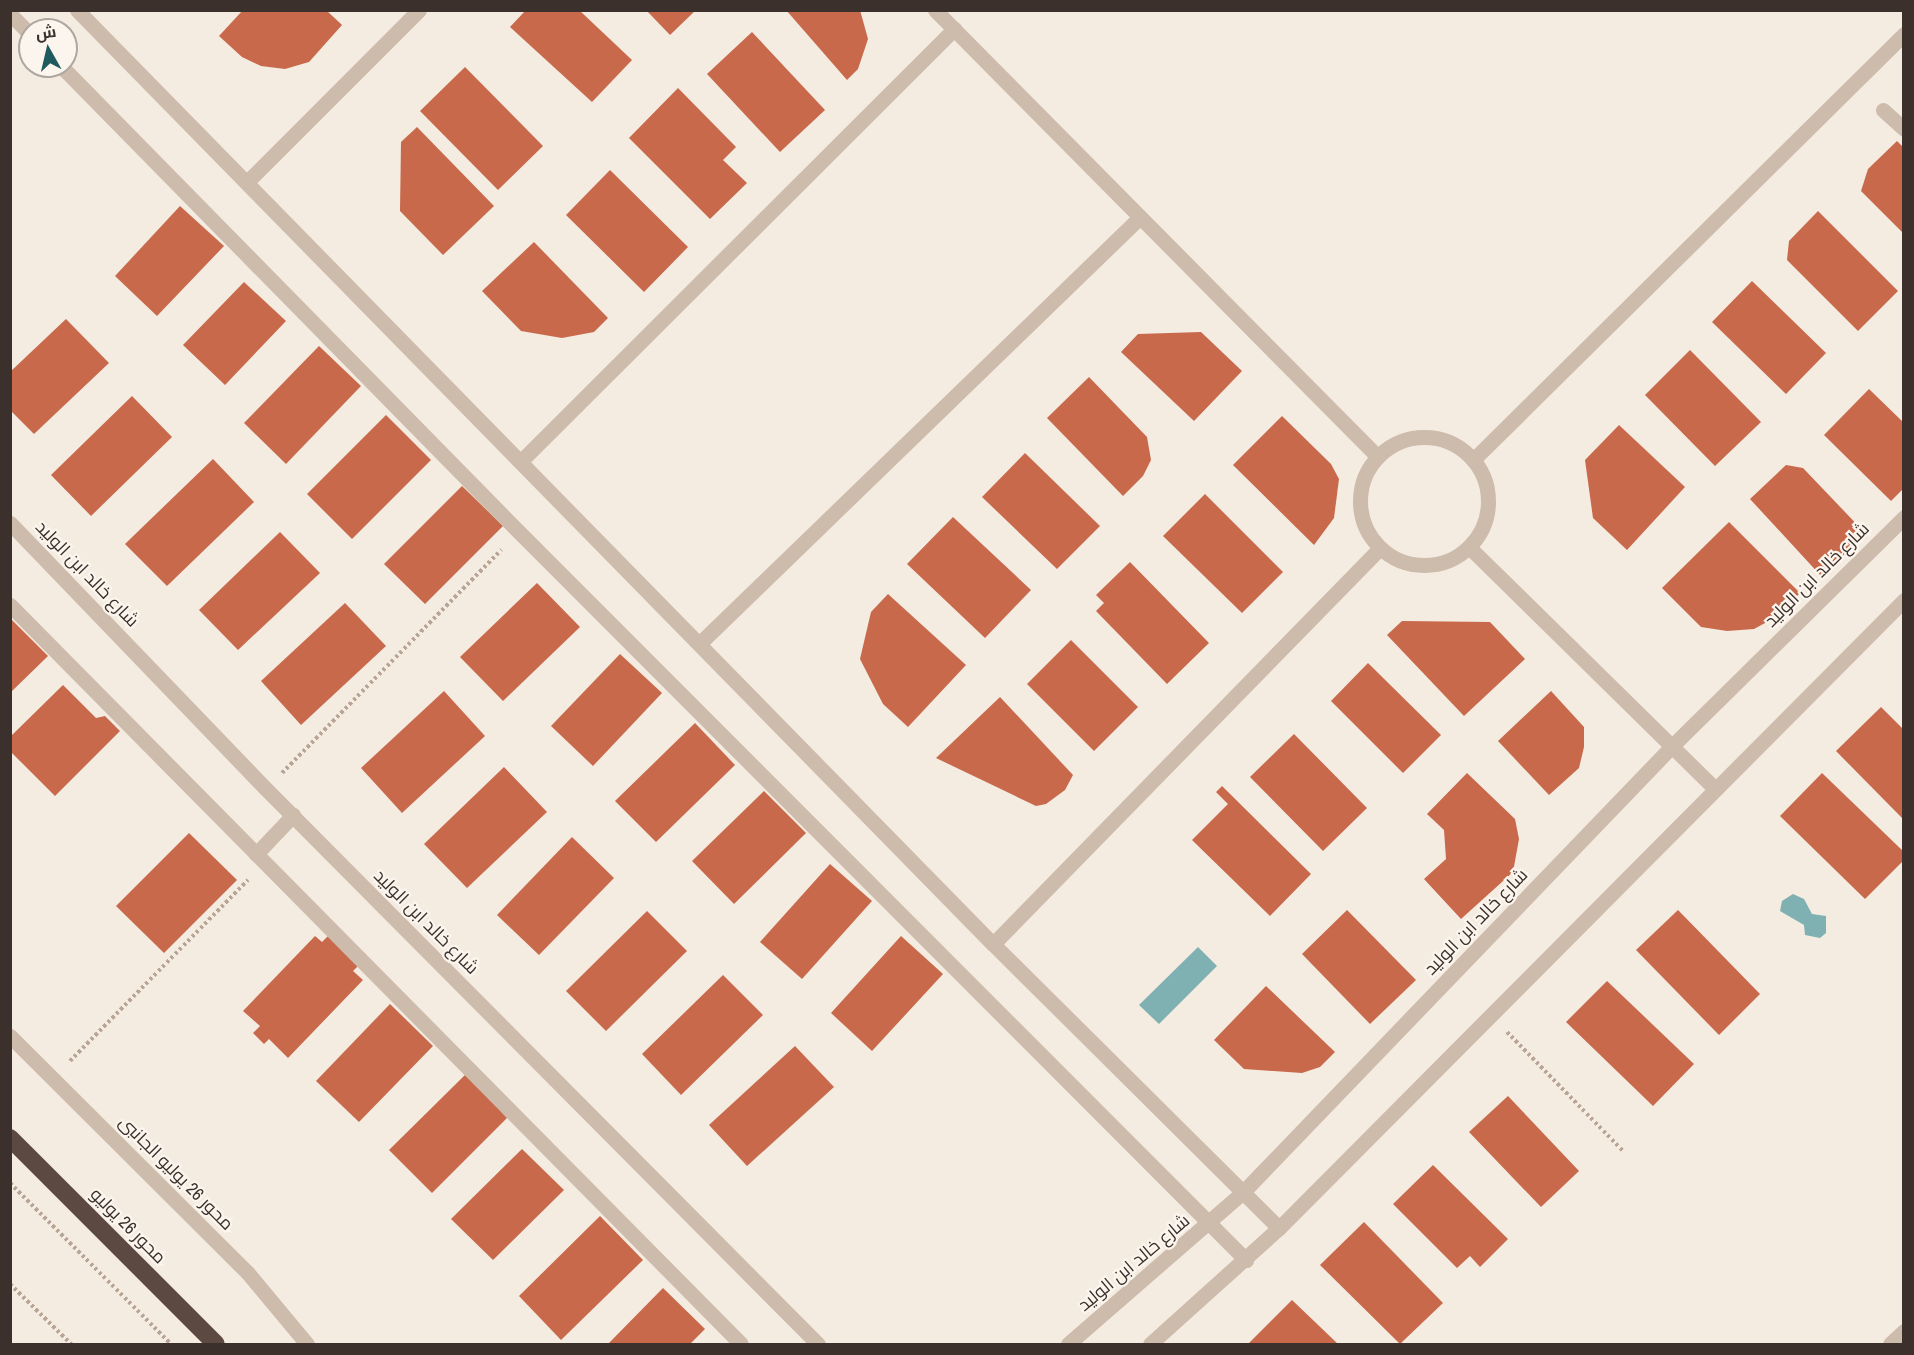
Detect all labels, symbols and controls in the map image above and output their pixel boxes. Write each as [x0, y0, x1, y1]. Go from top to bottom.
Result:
north arrow [18, 18, 78, 78]
text: ش [34, 20, 57, 44]
street label: شارع خالد ابن الوليد [31, 516, 143, 632]
street label: شارع خالد ابن الوليد [1760, 518, 1874, 632]
street label: شارع خالد ابن الوليد [1420, 864, 1532, 980]
street label: شارع خالد ابن الوليد [369, 865, 483, 979]
street label: محور 26 يوليو الجانبى [114, 1111, 238, 1235]
street label: محور 26 يوليو [86, 1184, 170, 1268]
street label: شارع خالد ابن الوليد [1074, 1210, 1194, 1316]

